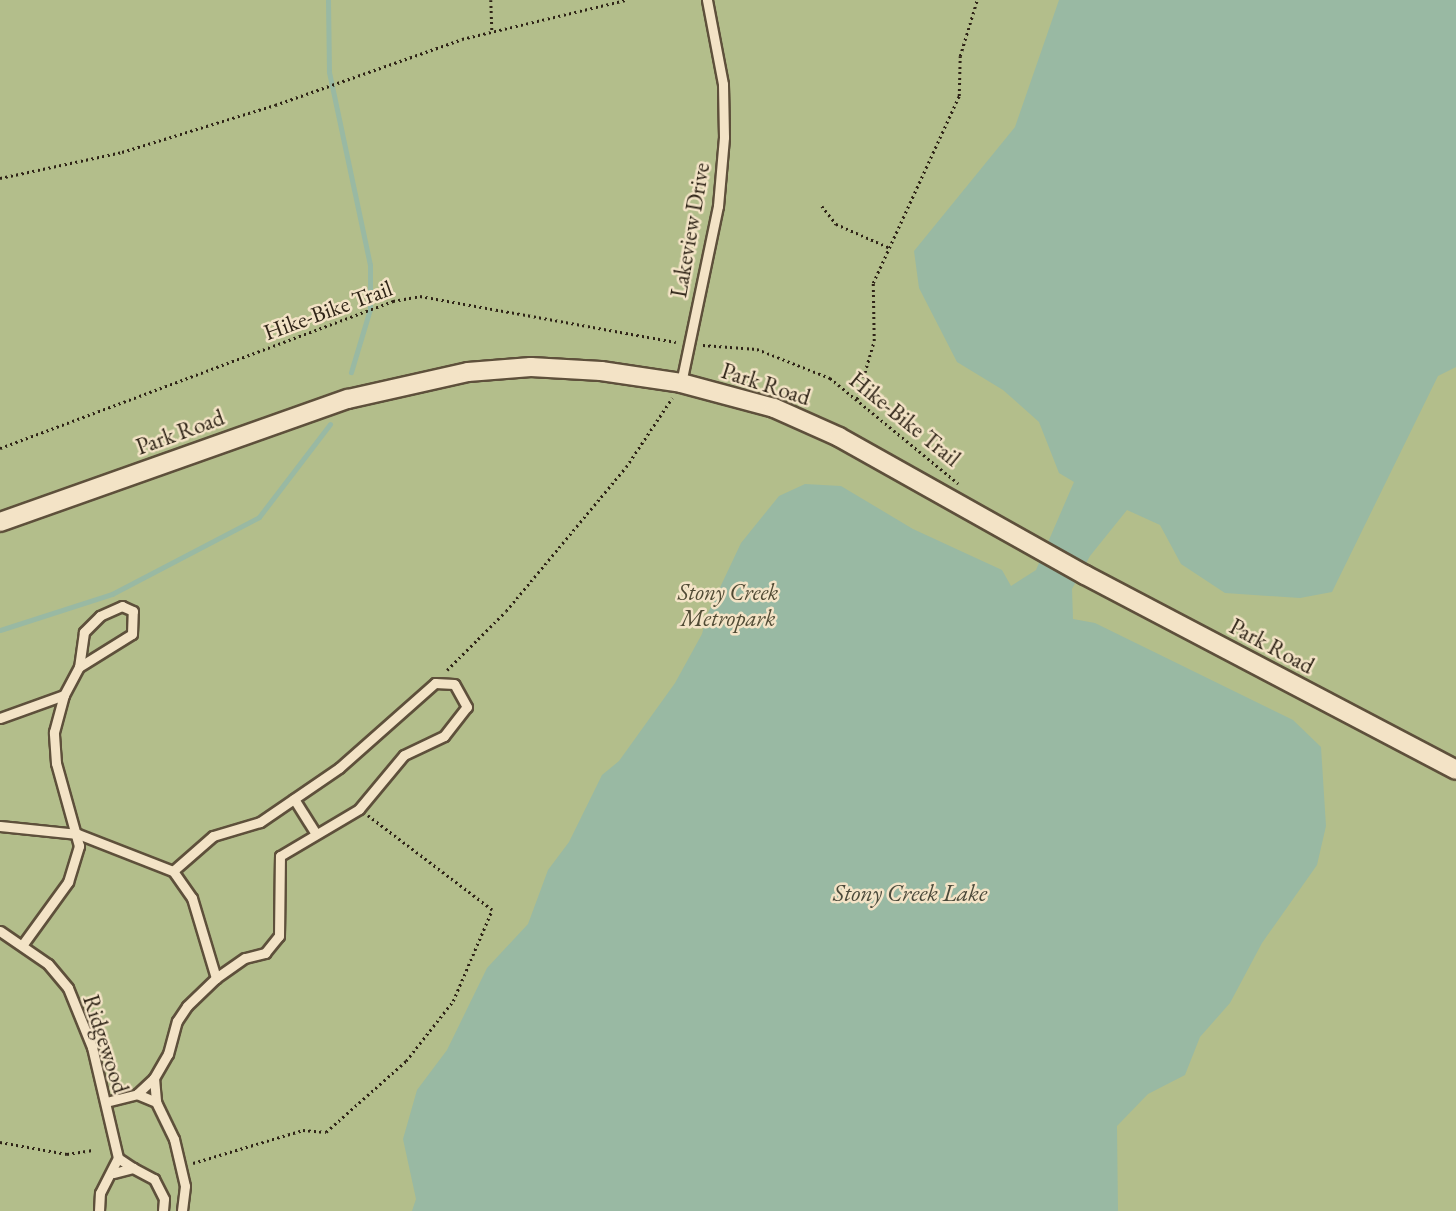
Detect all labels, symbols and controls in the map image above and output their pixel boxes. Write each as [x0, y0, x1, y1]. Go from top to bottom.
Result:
street label: Lakeview Drive [665, 160, 715, 300]
street label: Hike-Bike Trail [260, 274, 396, 346]
street label: Park Road [718, 357, 814, 411]
street label: Hike-Bike Trail [844, 366, 966, 472]
street label: Park Road [132, 403, 228, 461]
park label: Stony Creek Metropark [678, 578, 778, 632]
street label: Park Road [1225, 612, 1319, 680]
water label: Stony Creek Lake [833, 879, 987, 907]
street label: Ridgewood [77, 991, 135, 1097]

